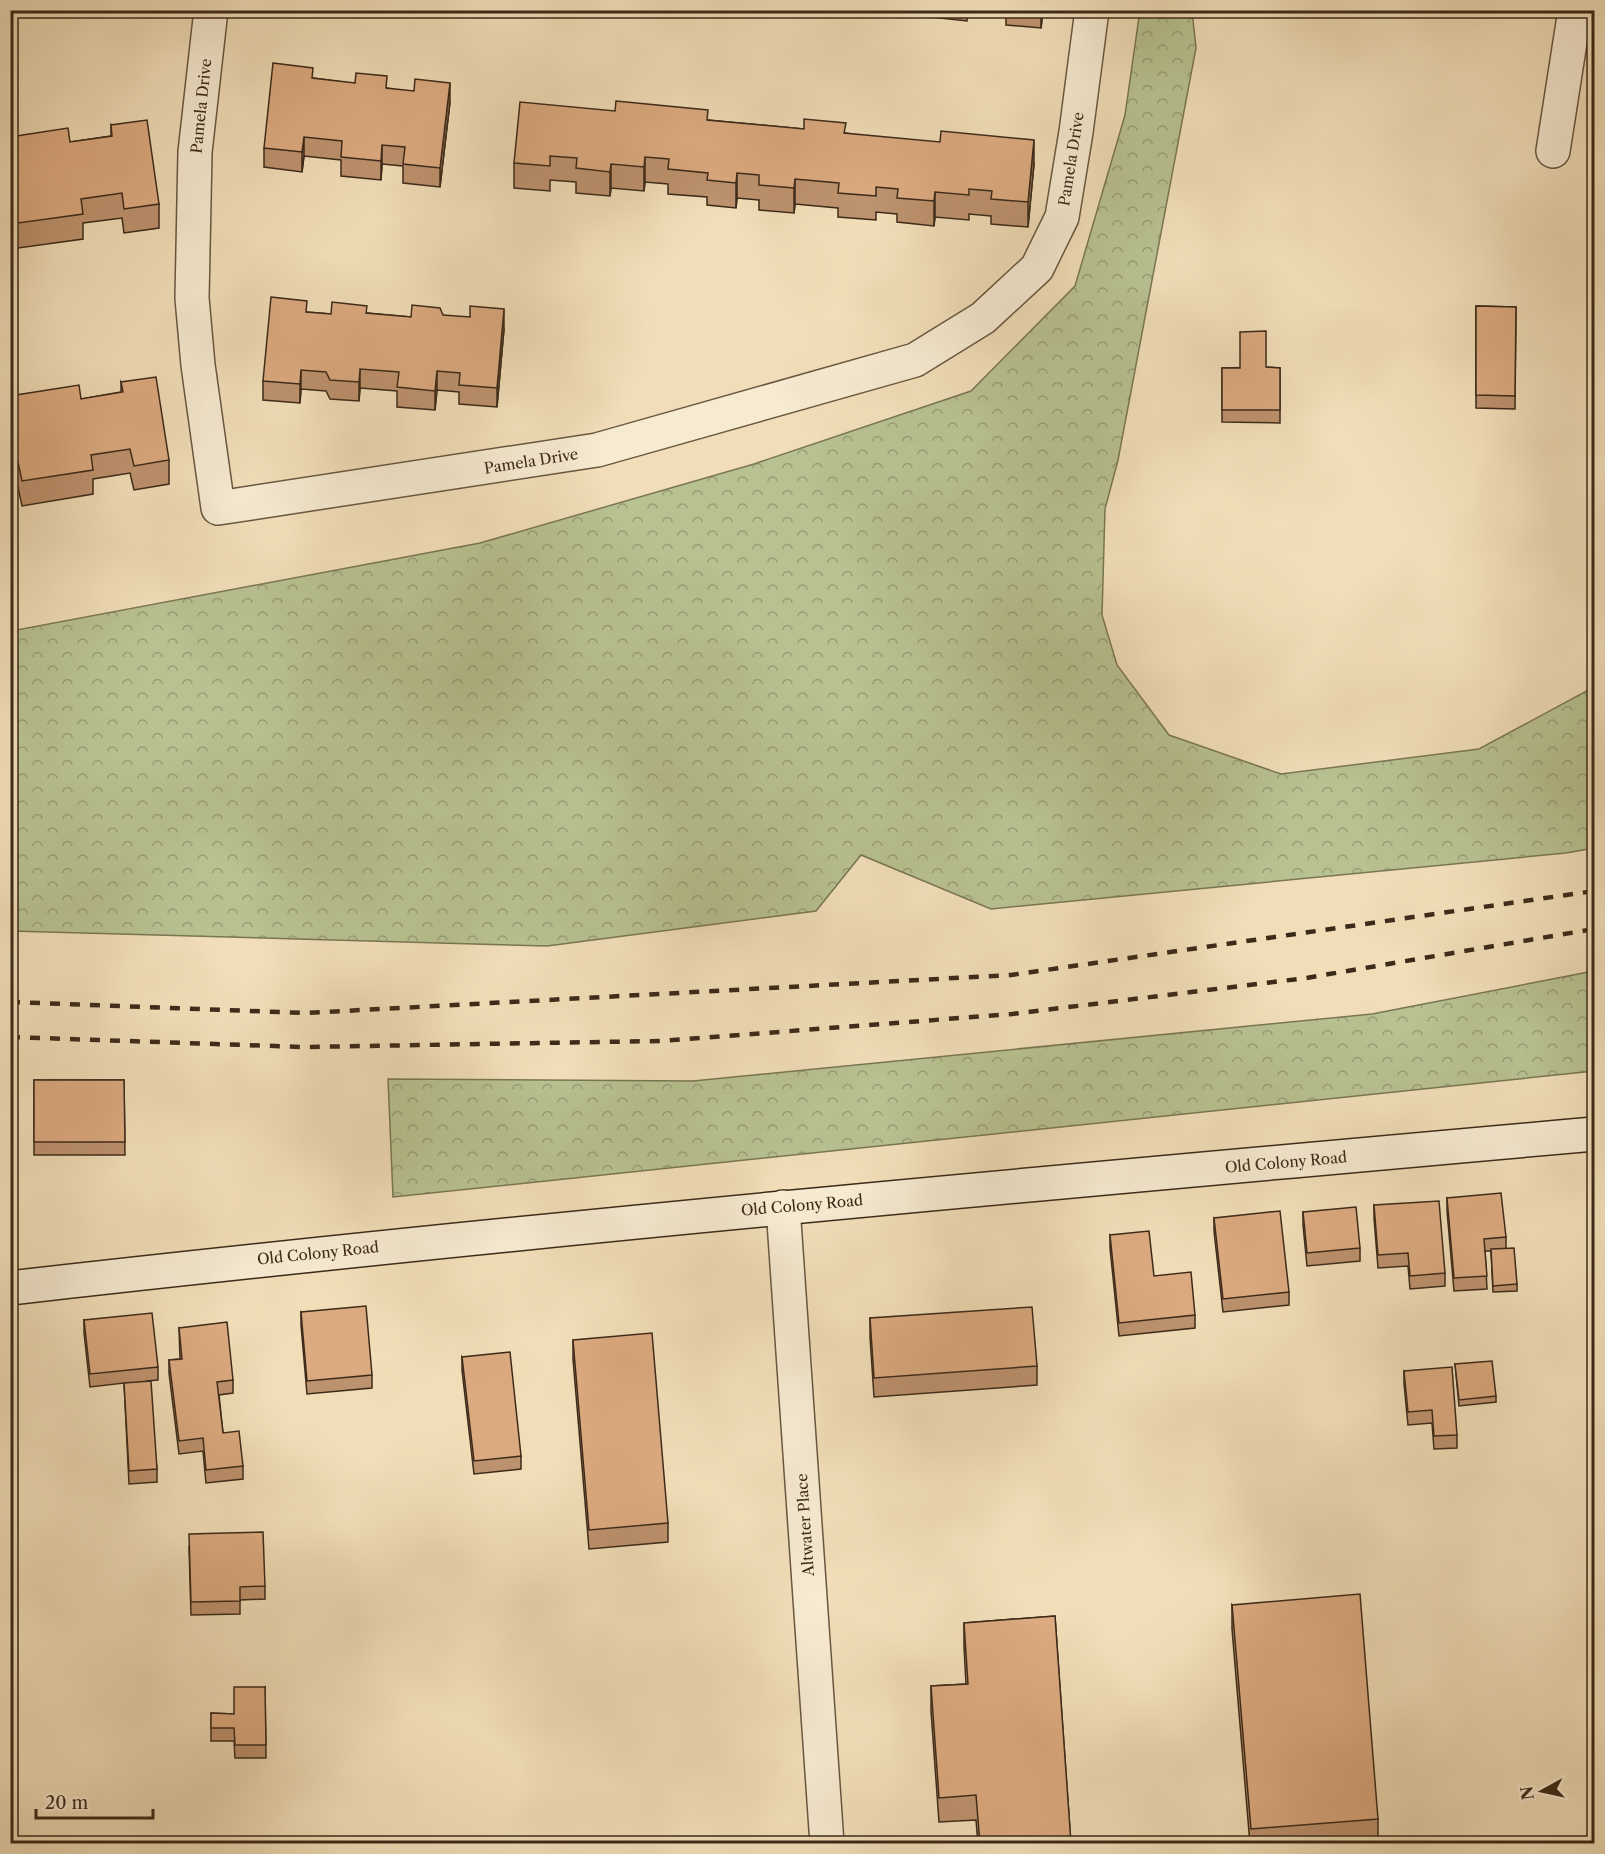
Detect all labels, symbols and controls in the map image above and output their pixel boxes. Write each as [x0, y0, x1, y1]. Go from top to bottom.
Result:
street label: Pamela Drive [187, 58, 215, 154]
street label: Pamela Drive [1054, 111, 1088, 207]
street label: Pamela Drive [483, 444, 579, 478]
street label: Old Colony Road [1224, 1147, 1348, 1177]
street label: Old Colony Road [740, 1190, 864, 1220]
street label: Old Colony Road [256, 1237, 380, 1269]
street label: Altwater Place [792, 1473, 818, 1578]
north arrow [1512, 1761, 1572, 1821]
scale bar [36, 1782, 153, 1820]
text: N [1516, 1785, 1538, 1801]
text: 20 m [45, 1792, 89, 1814]

